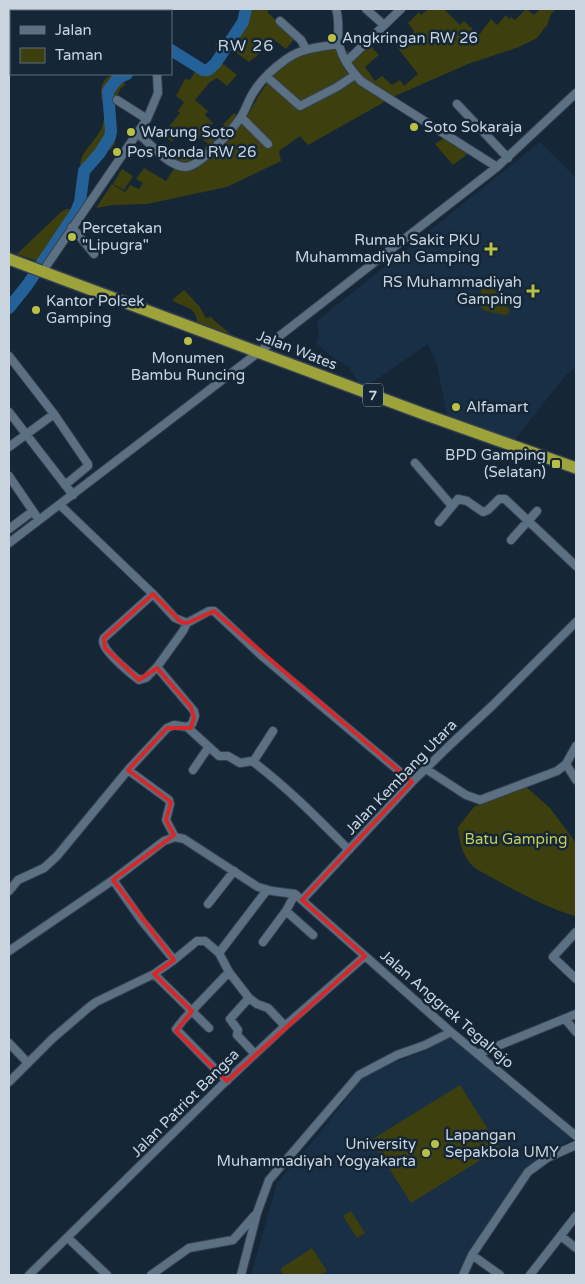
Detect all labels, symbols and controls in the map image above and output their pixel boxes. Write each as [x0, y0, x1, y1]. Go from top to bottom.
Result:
legend [10, 10, 172, 75]
text: Jalan [55, 21, 92, 39]
place label: Angkringan RW 26 [342, 29, 478, 47]
marker: Angkringan RW 26 [326, 32, 338, 44]
district label: RW 26 [218, 36, 274, 56]
text: Taman [55, 46, 103, 64]
place label: Soto Sokaraja [424, 118, 522, 136]
marker: Soto Sokaraja [408, 121, 420, 133]
place label: Warung Soto [141, 123, 234, 141]
marker: Warung Soto [125, 126, 137, 138]
place label: Pos Ronda RW 26 [127, 143, 256, 161]
marker: Pos Ronda RW 26 [111, 146, 123, 158]
place label: Percetakan "Lipugra" [82, 219, 162, 254]
marker: Percetakan "Lipugra" [66, 231, 78, 243]
place label: Rumah Sakit PKU Muhammadiyah Gamping [295, 231, 480, 266]
marker: Rumah Sakit PKU Muhammadiyah Gamping [484, 242, 498, 256]
place label: RS Muhammadiyah Gamping [382, 273, 522, 308]
marker: RS Muhammadiyah Gamping [526, 284, 540, 298]
place label: Kantor Polsek Gamping [46, 292, 144, 327]
marker: Kantor Polsek Gamping [30, 304, 42, 316]
street label: Jalan Wates [254, 326, 340, 374]
marker: Monumen Bambu Runcing [182, 335, 194, 347]
place label: Monumen Bambu Runcing [131, 349, 245, 384]
road number: 7 [363, 384, 383, 406]
place label: Alfamart [466, 398, 529, 416]
marker: Alfamart [450, 401, 462, 413]
place label: BPD Gamping (Selatan) [445, 446, 546, 481]
marker: BPD Gamping (Selatan) [550, 458, 562, 470]
street label: Jalan Kembang Utara [341, 716, 461, 838]
park label: Batu Gamping [465, 830, 567, 848]
street label: Jalan Anggrek Tegalrejo [377, 946, 517, 1072]
street label: Jalan Patriot Bangsa [127, 1045, 243, 1161]
place label: Lapangan Sepakbola UMY [445, 1126, 559, 1161]
place label: University Muhammadiyah Yogyakarta [217, 1135, 416, 1170]
marker: Lapangan Sepakbola UMY [429, 1138, 441, 1150]
marker: University Muhammadiyah Yogyakarta [420, 1147, 432, 1159]

